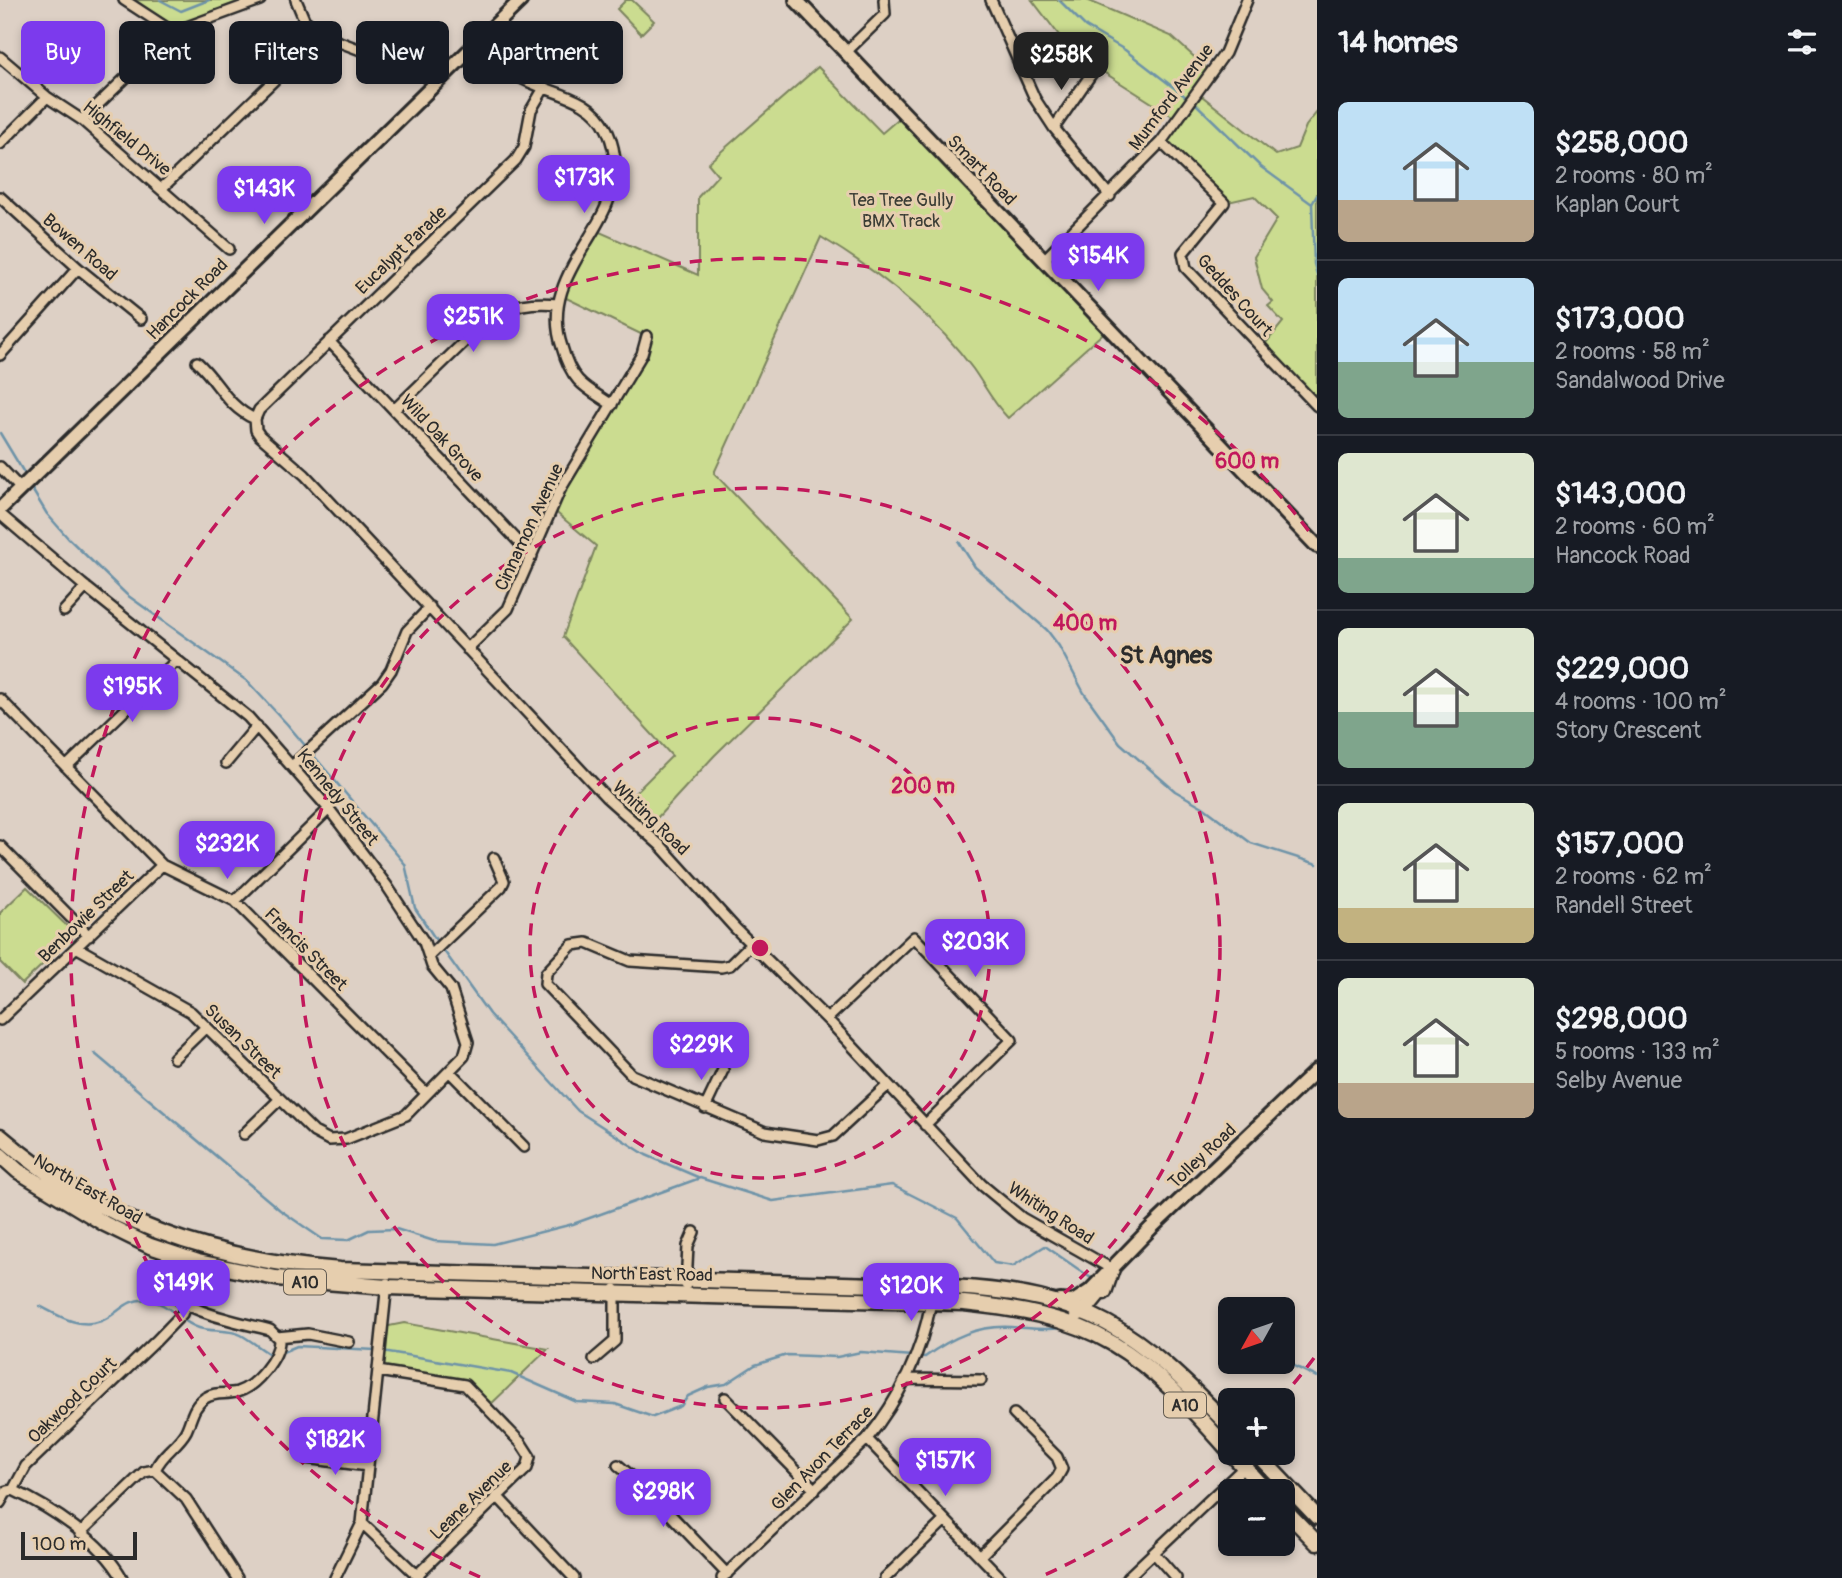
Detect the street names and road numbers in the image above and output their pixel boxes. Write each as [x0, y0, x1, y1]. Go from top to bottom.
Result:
street label: Mumford Avenue [1124, 39, 1219, 155]
street label: Highfield Drive [78, 96, 176, 181]
street label: Smart Road [942, 130, 1021, 211]
street label: Eucalypt Parade [351, 201, 452, 300]
street label: Bowen Road [38, 209, 122, 286]
street label: Geddes Court [1192, 249, 1278, 342]
street label: Hancock Road [142, 254, 233, 345]
street label: Wild Oak Grove [395, 390, 488, 487]
street label: Cinnamon Avenue [490, 460, 569, 595]
street label: Kennedy Street [292, 744, 384, 851]
street label: Whiting Road [607, 776, 694, 861]
street label: Benbowie Street [34, 864, 140, 968]
street label: Francis Street [259, 903, 353, 996]
street label: Susan Street [199, 999, 287, 1084]
street label: Tolley Road [1163, 1119, 1241, 1194]
street label: North East Road [29, 1149, 146, 1230]
street label: Whiting Road [1003, 1177, 1098, 1250]
street label: North East Road [591, 1262, 713, 1287]
road number: A10 [284, 1270, 326, 1294]
street label: Oakwood Court [23, 1352, 122, 1449]
road number: A10 [1164, 1392, 1206, 1418]
street label: Glen Avon Terrace [766, 1401, 879, 1516]
street label: Leane Avenue [426, 1455, 517, 1545]

